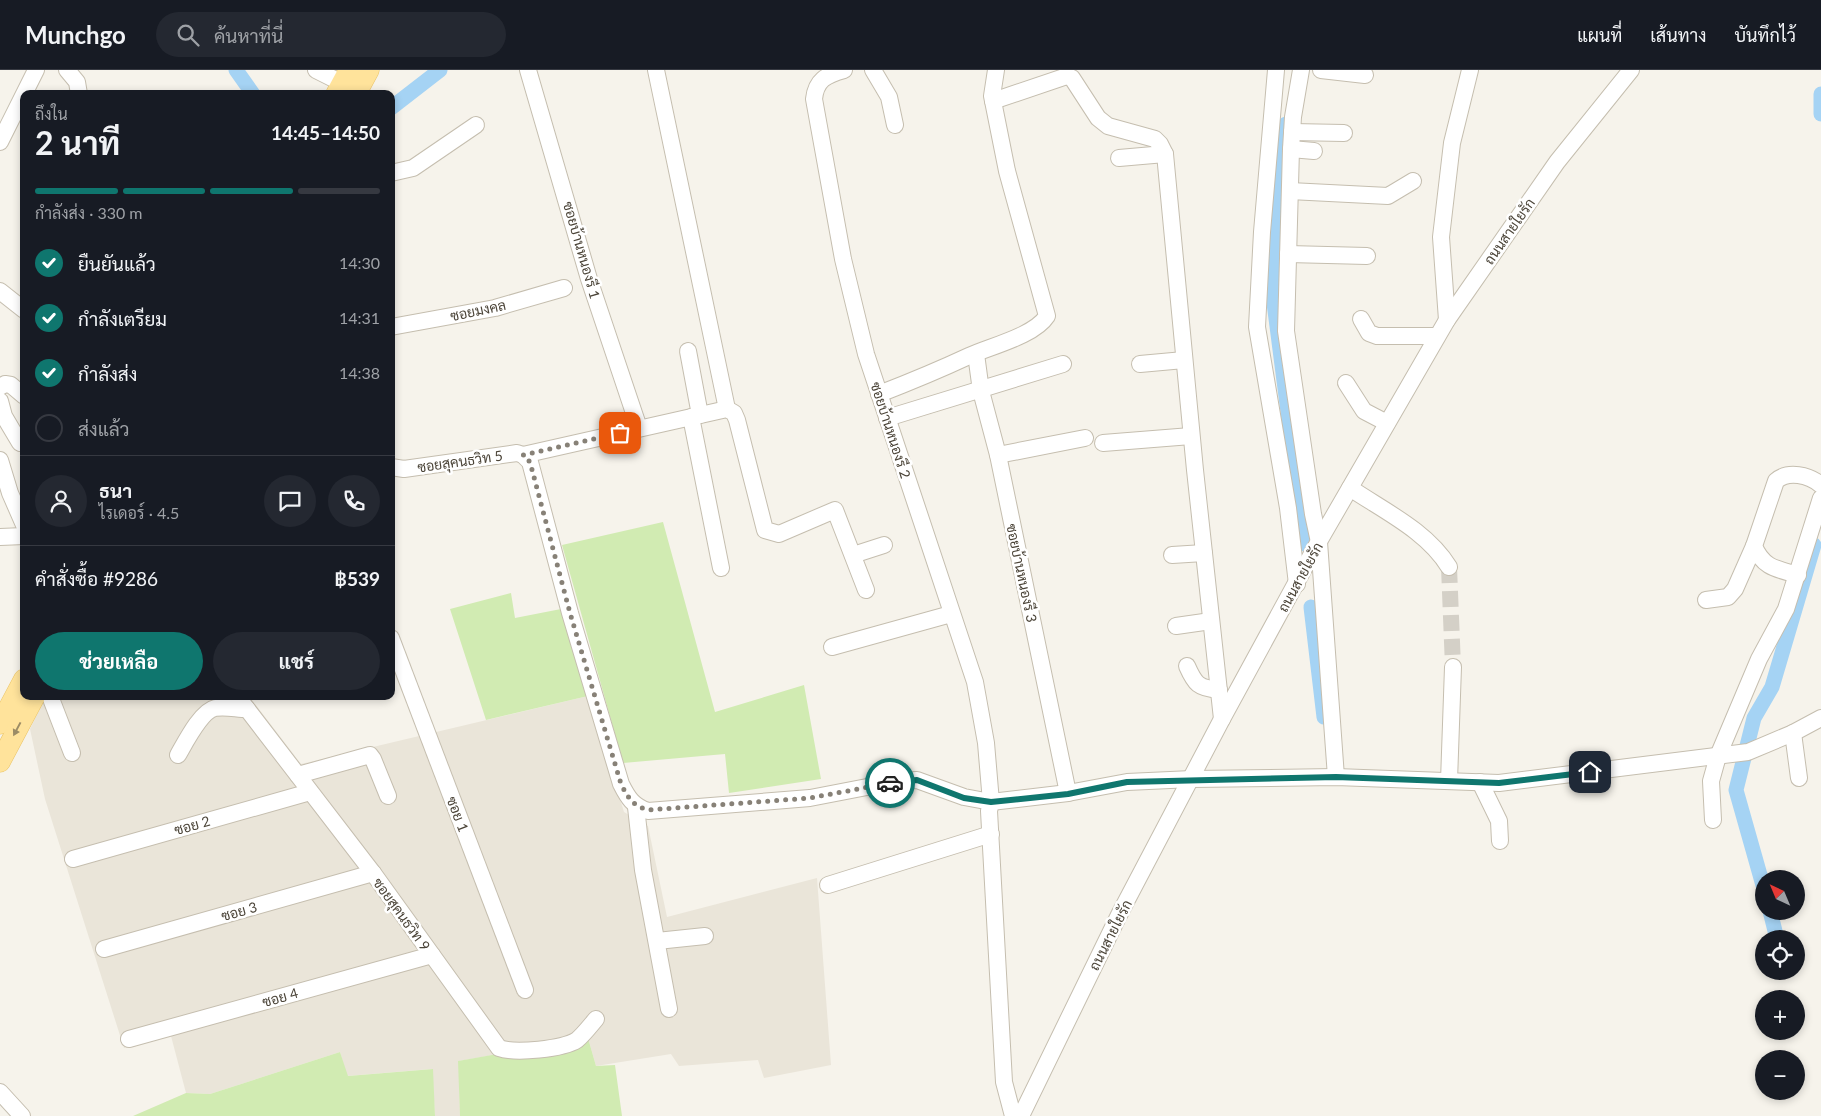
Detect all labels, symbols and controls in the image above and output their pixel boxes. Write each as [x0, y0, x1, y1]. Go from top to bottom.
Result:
search box [156, 12, 506, 57]
text: Munchgo [25, 20, 126, 49]
icon: search [174, 21, 202, 49]
text: ค้นหาที่นี่ [214, 24, 283, 47]
text: แผนที่ [1577, 24, 1622, 46]
text: เส้นทาง [1650, 24, 1706, 46]
text: บันทึกไว้ [1734, 24, 1796, 46]
text: ถึงใน [35, 104, 68, 123]
text: 14:45–14:50 [271, 121, 380, 144]
text: 2 นาที [35, 123, 120, 162]
street label: ถนนสายใยรัก [1480, 195, 1538, 267]
street label: ซอยบ้านหนองรี 1 [560, 199, 604, 301]
text: กำลังส่ง · 330 m [35, 203, 143, 222]
icon: check [35, 249, 63, 277]
text: ยืนยันแล้ว [78, 252, 156, 275]
text: 14:30 [339, 253, 380, 272]
street label: ซอยมงคล [449, 296, 507, 324]
icon: check [35, 304, 63, 332]
text: กำลังเตรียม [78, 307, 167, 330]
text: 14:31 [339, 308, 380, 327]
icon: check [35, 359, 63, 387]
text: กำลังส่ง [78, 362, 137, 385]
text: 14:38 [339, 363, 380, 382]
street label: ซอยบ้านหนองรี 2 [867, 380, 915, 480]
pin [599, 412, 641, 454]
text: ส่งแล้ว [78, 417, 129, 440]
icon: bag [606, 419, 634, 447]
street label: ซอยสุคนธวิท 5 [416, 447, 504, 477]
button: person [35, 475, 87, 527]
button: chat [264, 475, 316, 527]
button: phone [328, 475, 380, 527]
text: ธนา [99, 479, 132, 502]
text: ไรเดอร์ · 4.5 [99, 503, 179, 522]
street label: ซอยบ้านหนองรี 3 [1003, 522, 1041, 624]
street label: ถนนสายใยรัก [1274, 539, 1326, 615]
text: คำสั่งซื้อ #9286 [35, 567, 158, 590]
text: ฿539 [334, 567, 380, 590]
button: ช่วยเหลือ [35, 632, 203, 690]
button: แชร์ [213, 632, 380, 690]
one-way arrow [13, 722, 22, 736]
pin [1569, 751, 1611, 793]
courier [865, 758, 915, 808]
icon: home [1576, 758, 1604, 786]
icon: car [876, 769, 904, 797]
street label: ซอย 1 [444, 794, 472, 834]
street label: ซอย 2 [172, 812, 212, 838]
north arrow [1755, 870, 1805, 920]
map controls [1755, 870, 1805, 1100]
street label: ซอยสุคนธวิท 9 [368, 874, 434, 955]
street label: ถนนสายใยรัก [1085, 897, 1135, 973]
street label: ซอย 3 [219, 898, 259, 924]
button: locate [1755, 930, 1805, 980]
street label: ซอย 4 [260, 984, 300, 1010]
button: + [1755, 990, 1805, 1040]
button: − [1755, 1050, 1805, 1100]

